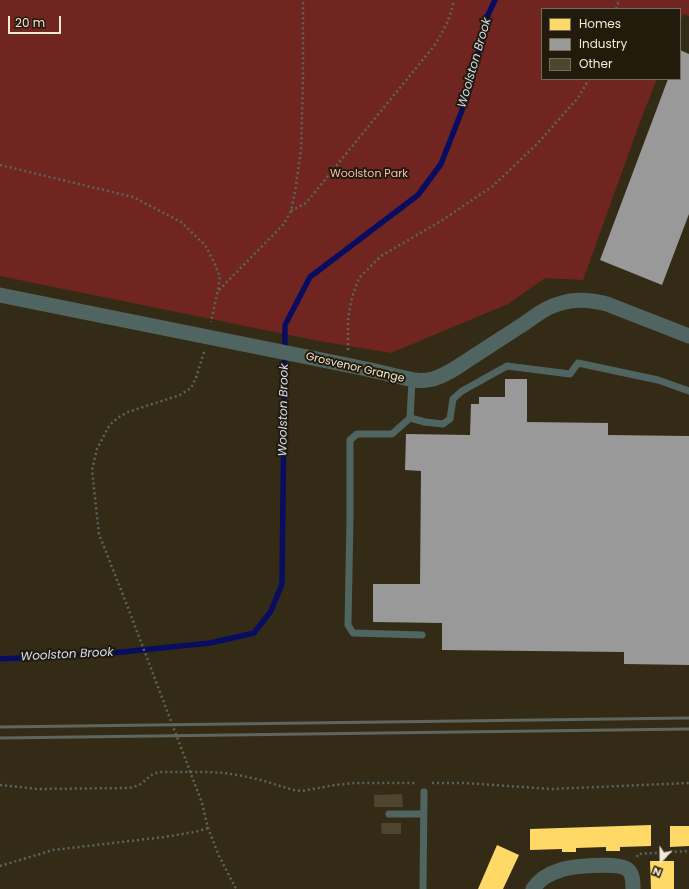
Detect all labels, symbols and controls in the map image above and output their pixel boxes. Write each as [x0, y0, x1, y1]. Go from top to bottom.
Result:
scale bar [10, 8, 63, 34]
legend [541, 8, 681, 80]
text: 20 m [15, 14, 45, 31]
text: Homes [579, 15, 621, 32]
water label: Woolston Brook [455, 16, 495, 110]
text: Industry [579, 35, 627, 52]
text: Other [579, 55, 612, 72]
park label: Woolston Park [330, 167, 408, 181]
street label: Grosvenor Grange [304, 350, 406, 386]
water label: Woolston Brook [276, 363, 292, 457]
water label: Woolston Brook [20, 645, 114, 665]
north arrow [641, 841, 681, 881]
text: N [650, 863, 663, 881]

